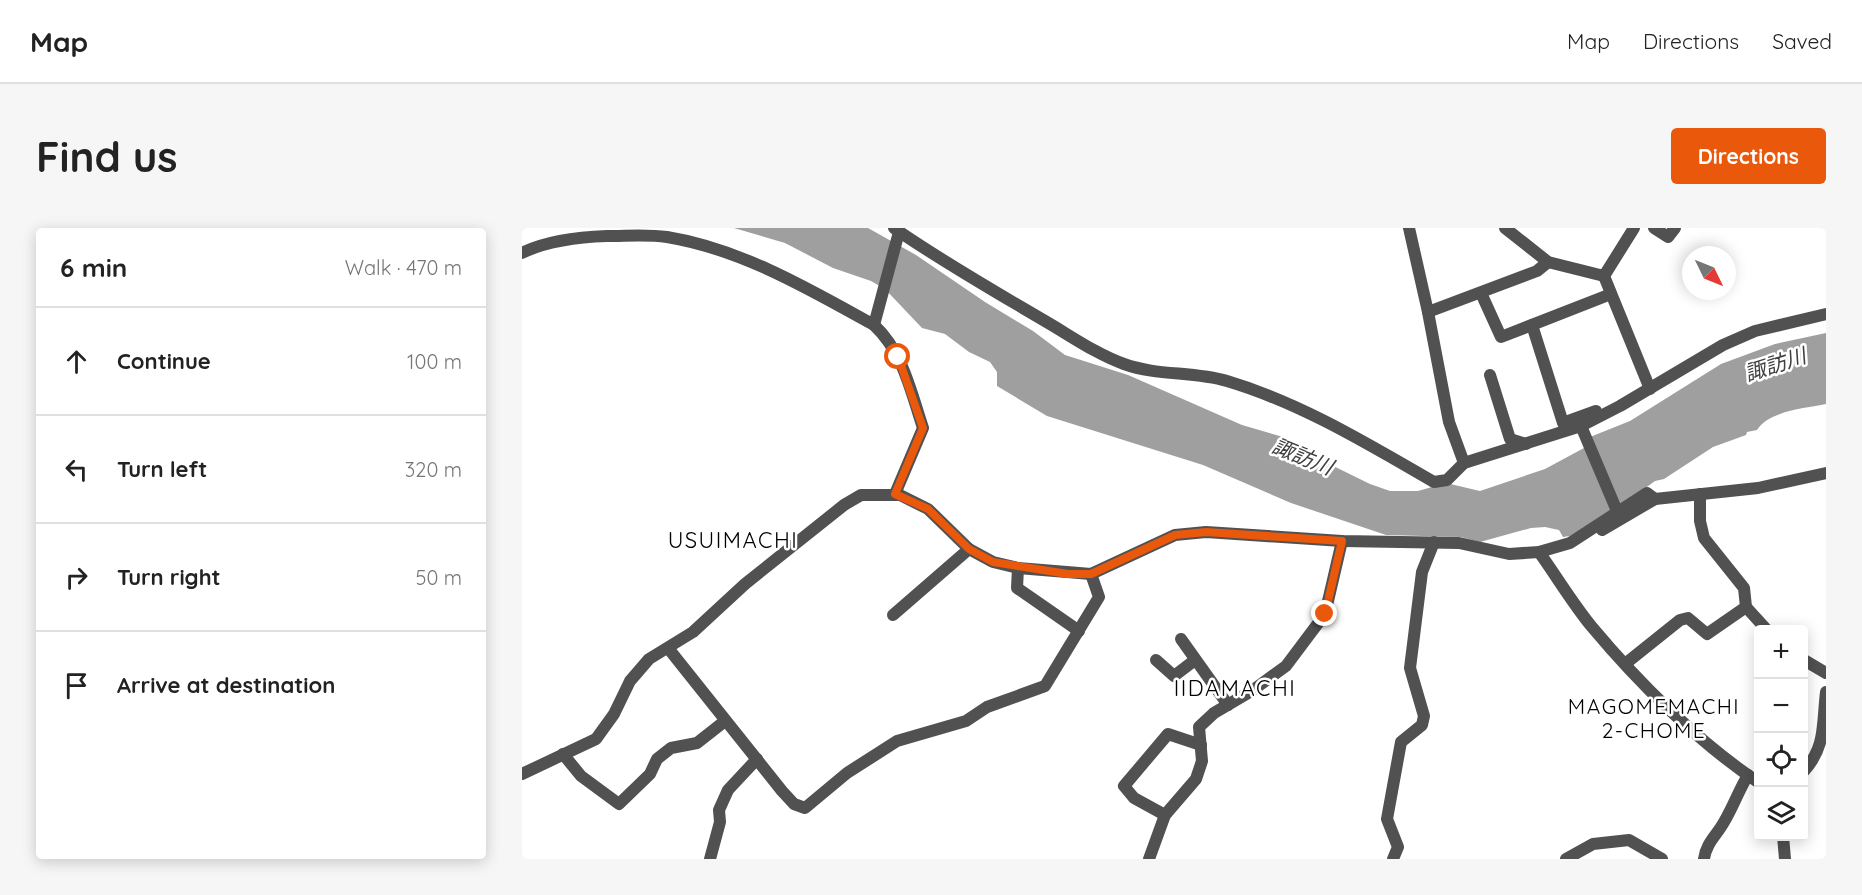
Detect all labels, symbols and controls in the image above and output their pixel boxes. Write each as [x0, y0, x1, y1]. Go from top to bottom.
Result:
text: Map [30, 24, 88, 59]
text: Map [1567, 28, 1610, 54]
text: Directions [1643, 28, 1739, 54]
text: Saved [1772, 28, 1832, 54]
button: Directions [1671, 128, 1826, 184]
text: Find us [36, 130, 178, 183]
north arrow [1682, 246, 1736, 300]
text: 6 min [60, 251, 127, 284]
text: Walk · 470 m [345, 255, 462, 280]
water label: 諏訪川 [1741, 341, 1811, 386]
route start [884, 343, 910, 369]
icon: ahead [60, 345, 93, 378]
text: Continue [117, 347, 211, 375]
text: 100 m [407, 349, 462, 374]
water label: 諏訪川 [1269, 432, 1339, 481]
icon: left [60, 453, 93, 486]
text: Turn left [117, 455, 207, 483]
text: 320 m [405, 457, 462, 482]
district label: USUIMACHI [668, 526, 798, 554]
icon: right [60, 561, 93, 594]
text: Turn right [117, 563, 221, 591]
text: 50 m [416, 565, 462, 590]
route end [1311, 600, 1337, 626]
map controls [1754, 625, 1808, 841]
button: + [1754, 625, 1808, 679]
icon: arrive [60, 669, 93, 702]
text: Arrive at destination [117, 671, 335, 699]
district label: IIDAMACHI [1174, 674, 1296, 702]
button: − [1754, 679, 1808, 733]
district label: MAGOMEMACHI 2-CHOME [1568, 693, 1740, 743]
button: locate [1754, 733, 1808, 787]
button: layers [1754, 787, 1808, 841]

